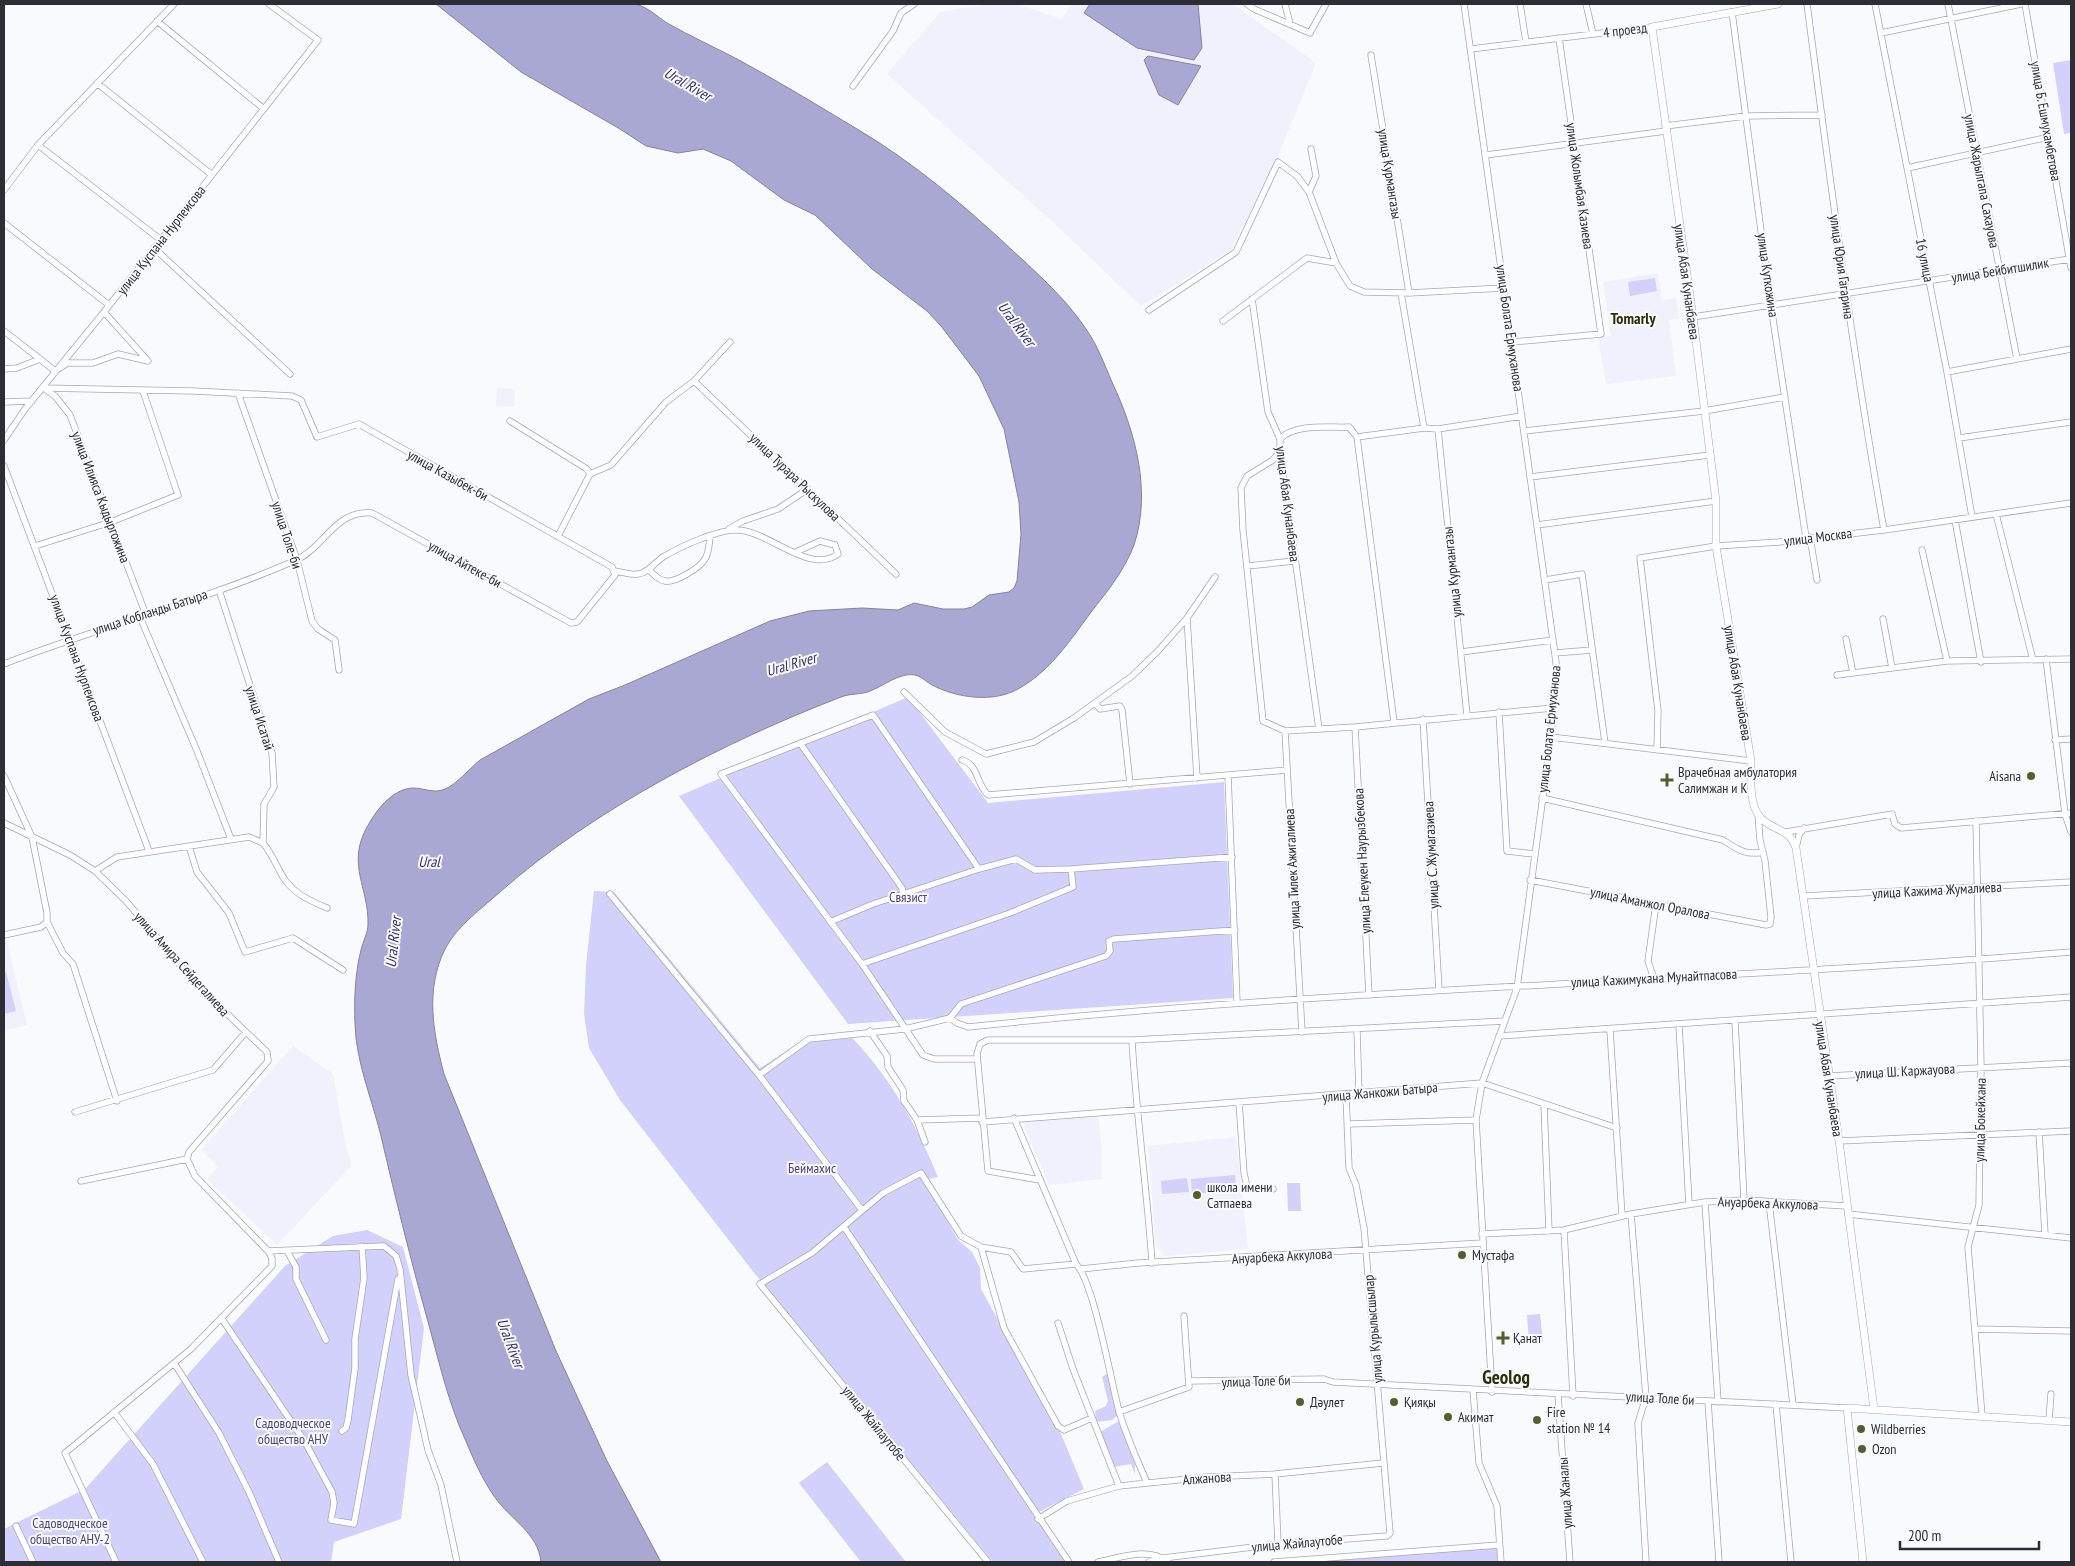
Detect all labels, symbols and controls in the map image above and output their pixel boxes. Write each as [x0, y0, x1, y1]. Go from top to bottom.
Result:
street label: 4 проезд [1602, 18, 1648, 42]
street label: улица Б. Ешмухамбетова [2027, 60, 2065, 182]
water label: Ural River [661, 63, 717, 106]
street label: улица Жарылгапа Сахауова [1960, 113, 2004, 249]
street label: улица Жолымбая Казиева [1562, 122, 1598, 250]
street label: улица Курмангазы [1374, 128, 1406, 220]
street label: улица Куспана Нурпеисова [113, 182, 209, 298]
street label: улица Юрия Гагарина [1826, 214, 1858, 320]
street label: улица Абая Кунанбаева [1670, 223, 1704, 341]
street label: улица Куткожина [1753, 232, 1783, 318]
street label: 16 улица [1912, 237, 1938, 283]
street label: улица Бейбитшилик [1950, 253, 2050, 287]
street label: улица Болата Ермуханова [1492, 264, 1528, 392]
water label: Ural River [994, 298, 1041, 352]
district label: Tomarly [1610, 308, 1656, 328]
street label: улица Илияса Кыдыргожина [68, 429, 134, 565]
street label: улица Турара Рыскулова [746, 429, 844, 525]
street label: улица Казыбек-би [404, 445, 492, 505]
street label: улица Абая Кунанбаева [1272, 445, 1304, 563]
street label: улица Толе-би [268, 499, 306, 571]
street label: улица Москва [1783, 524, 1853, 550]
street label: улица Курмангазы [1438, 526, 1466, 618]
street label: улица Айтеке-би [425, 536, 505, 592]
street label: улица Кобланды Батыра [90, 585, 210, 639]
street label: улица Куспана Нурпеисова [46, 592, 108, 724]
street label: улица Абая Кунанбаева [1720, 624, 1756, 742]
water label: Ural River [764, 647, 820, 680]
street label: улица Болата Ермуханова [1533, 665, 1565, 793]
street label: улица Исатай [241, 684, 279, 752]
place label: Врачебная амбулатория Салимжан и К [1678, 763, 1797, 797]
place label: Aisana [1989, 767, 2021, 785]
marker: Aisana [2025, 770, 2037, 782]
marker: Врачебная амбулатория Салимжан и К [1660, 773, 1674, 787]
street label: улица Елеукен Наурызбекова [1349, 788, 1375, 934]
street label: улица С. Жумагазиева [1419, 801, 1443, 909]
street label: улица Тилек Ажигалиева [1280, 808, 1304, 930]
water label: Ural [418, 852, 441, 871]
street label: улица Кажима Жумалиева [1872, 878, 2002, 902]
street label: улица Аманжол Оралова [1589, 883, 1711, 923]
park label: Связист [889, 888, 927, 906]
street label: улица Амира Сейдегалиева [130, 908, 234, 1020]
water label: Ural River [381, 914, 405, 968]
street label: улица Кажимукана Мунайтпасова [1571, 965, 1737, 991]
street label: улица Абая Кунанбаева [1811, 1020, 1847, 1138]
street label: улица Ш. Каржауова [1855, 1059, 1955, 1083]
street label: улица Жанкожи Батыра [1321, 1078, 1439, 1106]
street label: улица Бокейхана [1970, 1078, 1990, 1162]
park label: Беймахис [788, 1159, 836, 1177]
place label: школа имени Сатпаева [1207, 1178, 1272, 1212]
marker: школа имени Сатпаева [1191, 1189, 1203, 1201]
street label: Ануарбека Аккулова [1717, 1192, 1819, 1214]
street label: Ануарбека Аккулова [1231, 1244, 1333, 1268]
place label: Мустафа [1472, 1246, 1514, 1264]
marker: Мустафа [1456, 1249, 1468, 1261]
street label: улица Курылысшылар [1359, 1274, 1387, 1384]
water label: Ural River [493, 1316, 530, 1372]
place label: Қанат [1513, 1329, 1542, 1347]
marker: Қанат [1497, 1332, 1509, 1344]
district label: Geolog [1482, 1365, 1530, 1389]
street label: улица Толе би [1221, 1371, 1291, 1391]
street label: улица Жайлаутобе [838, 1382, 910, 1464]
street label: улица Толе би [1625, 1387, 1695, 1409]
place label: Дәулет [1310, 1393, 1345, 1411]
place label: Қияқы [1404, 1393, 1436, 1411]
marker: Дәулет [1294, 1396, 1306, 1408]
marker: Қияқы [1388, 1396, 1400, 1408]
place label: Fire station № 14 [1547, 1403, 1611, 1437]
place label: Акимат [1458, 1408, 1494, 1426]
marker: Акимат [1442, 1411, 1454, 1423]
park label: Садоводческое общество АНУ [255, 1414, 331, 1448]
marker: Fire station № 14 [1531, 1414, 1543, 1426]
place label: Wildberries [1871, 1420, 1926, 1438]
marker: Wildberries [1855, 1423, 1867, 1435]
place label: Ozon [1872, 1440, 1897, 1458]
marker: Ozon [1856, 1443, 1868, 1455]
street label: улица Жаналы [1554, 1457, 1576, 1529]
street label: Алжанова [1182, 1467, 1232, 1489]
park label: Садоводческое общество АНУ-2 [30, 1514, 110, 1548]
scale bar [1900, 1518, 2039, 1550]
text: 200 m [1908, 1526, 1941, 1545]
street label: улица Жайлаутобе [1251, 1530, 1344, 1556]

